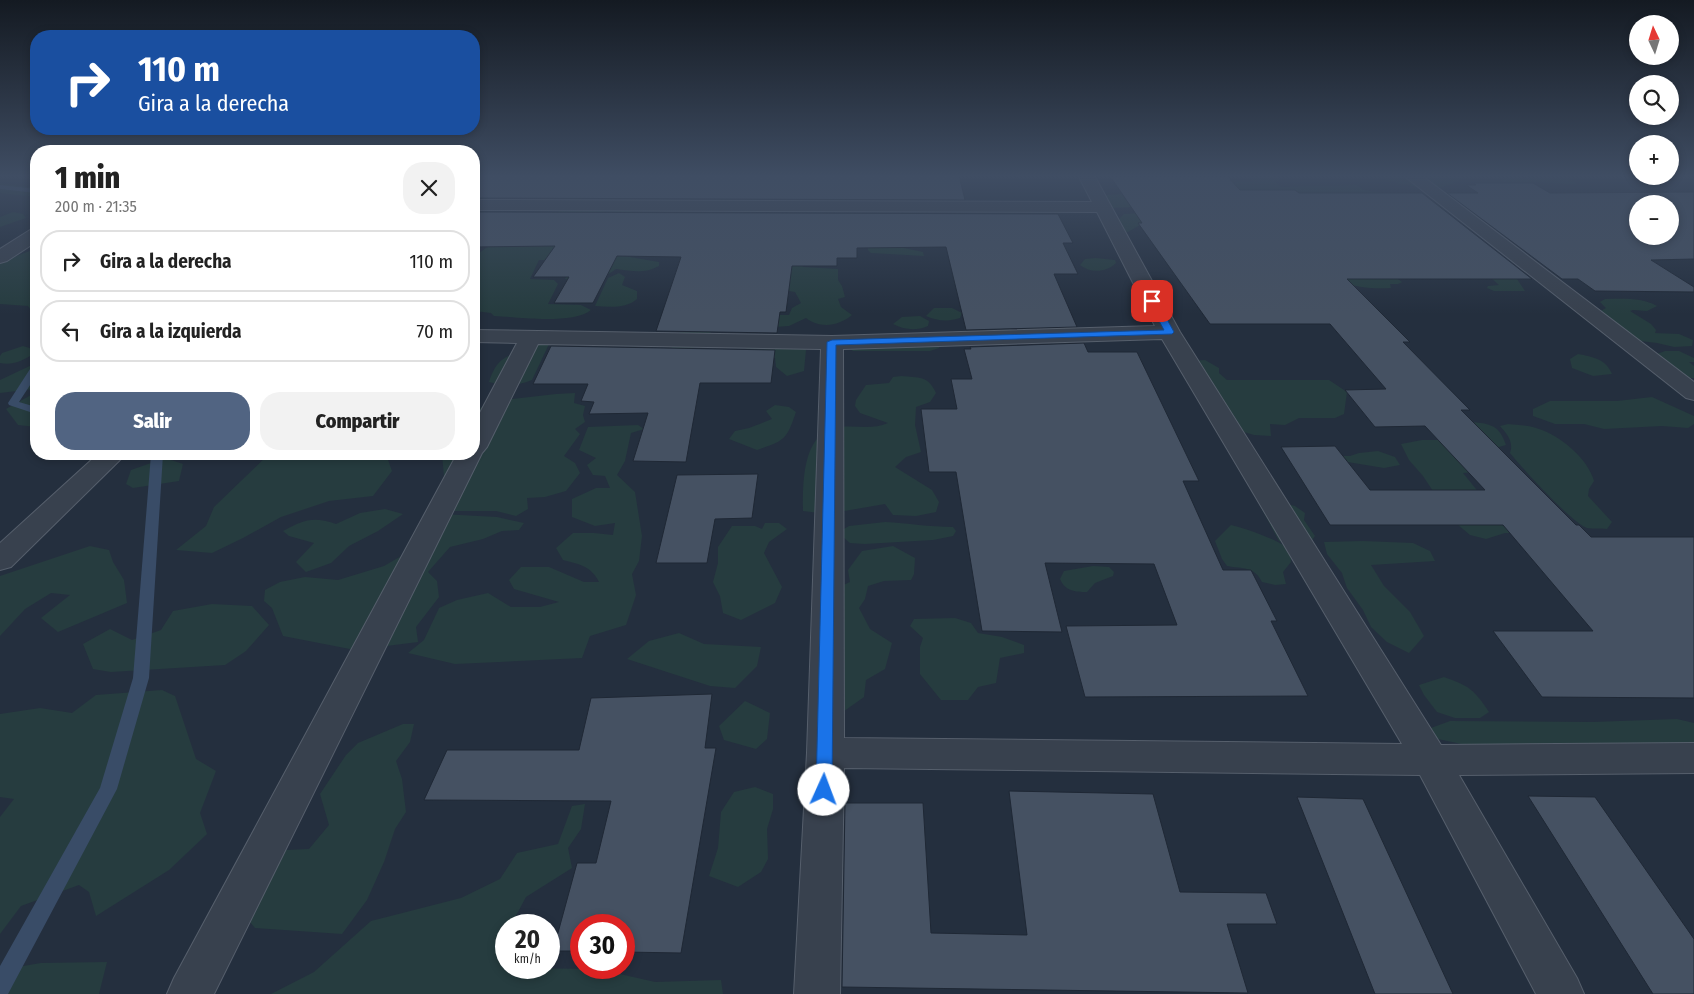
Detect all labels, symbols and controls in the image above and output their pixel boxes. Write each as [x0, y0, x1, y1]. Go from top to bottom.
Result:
north arrow [1629, 15, 1679, 65]
map controls [1629, 15, 1679, 245]
text: 110 m [138, 48, 220, 90]
icon: right [55, 50, 120, 115]
button: search [1629, 75, 1679, 125]
text: Gira a la derecha [138, 90, 289, 117]
button: + [1629, 135, 1679, 185]
text: 1 min [55, 160, 120, 196]
button: close [403, 162, 455, 214]
button: − [1629, 195, 1679, 245]
text: 200 m · 21:35 [55, 197, 137, 216]
icon: right [57, 247, 85, 275]
text: Gira a la derecha [100, 250, 232, 273]
text: 110 m [409, 250, 453, 273]
pin [1131, 280, 1173, 322]
icon: arrive [1138, 287, 1166, 315]
icon: left [57, 317, 85, 345]
text: Gira a la izquierda [100, 320, 242, 343]
text: 70 m [417, 320, 453, 343]
button: Salir [55, 392, 250, 450]
button: Compartir [260, 392, 455, 450]
position arrow [797, 763, 849, 815]
speed limit sign: 30 [570, 914, 635, 979]
text: 20 [515, 925, 540, 955]
text: km/h [514, 952, 541, 966]

